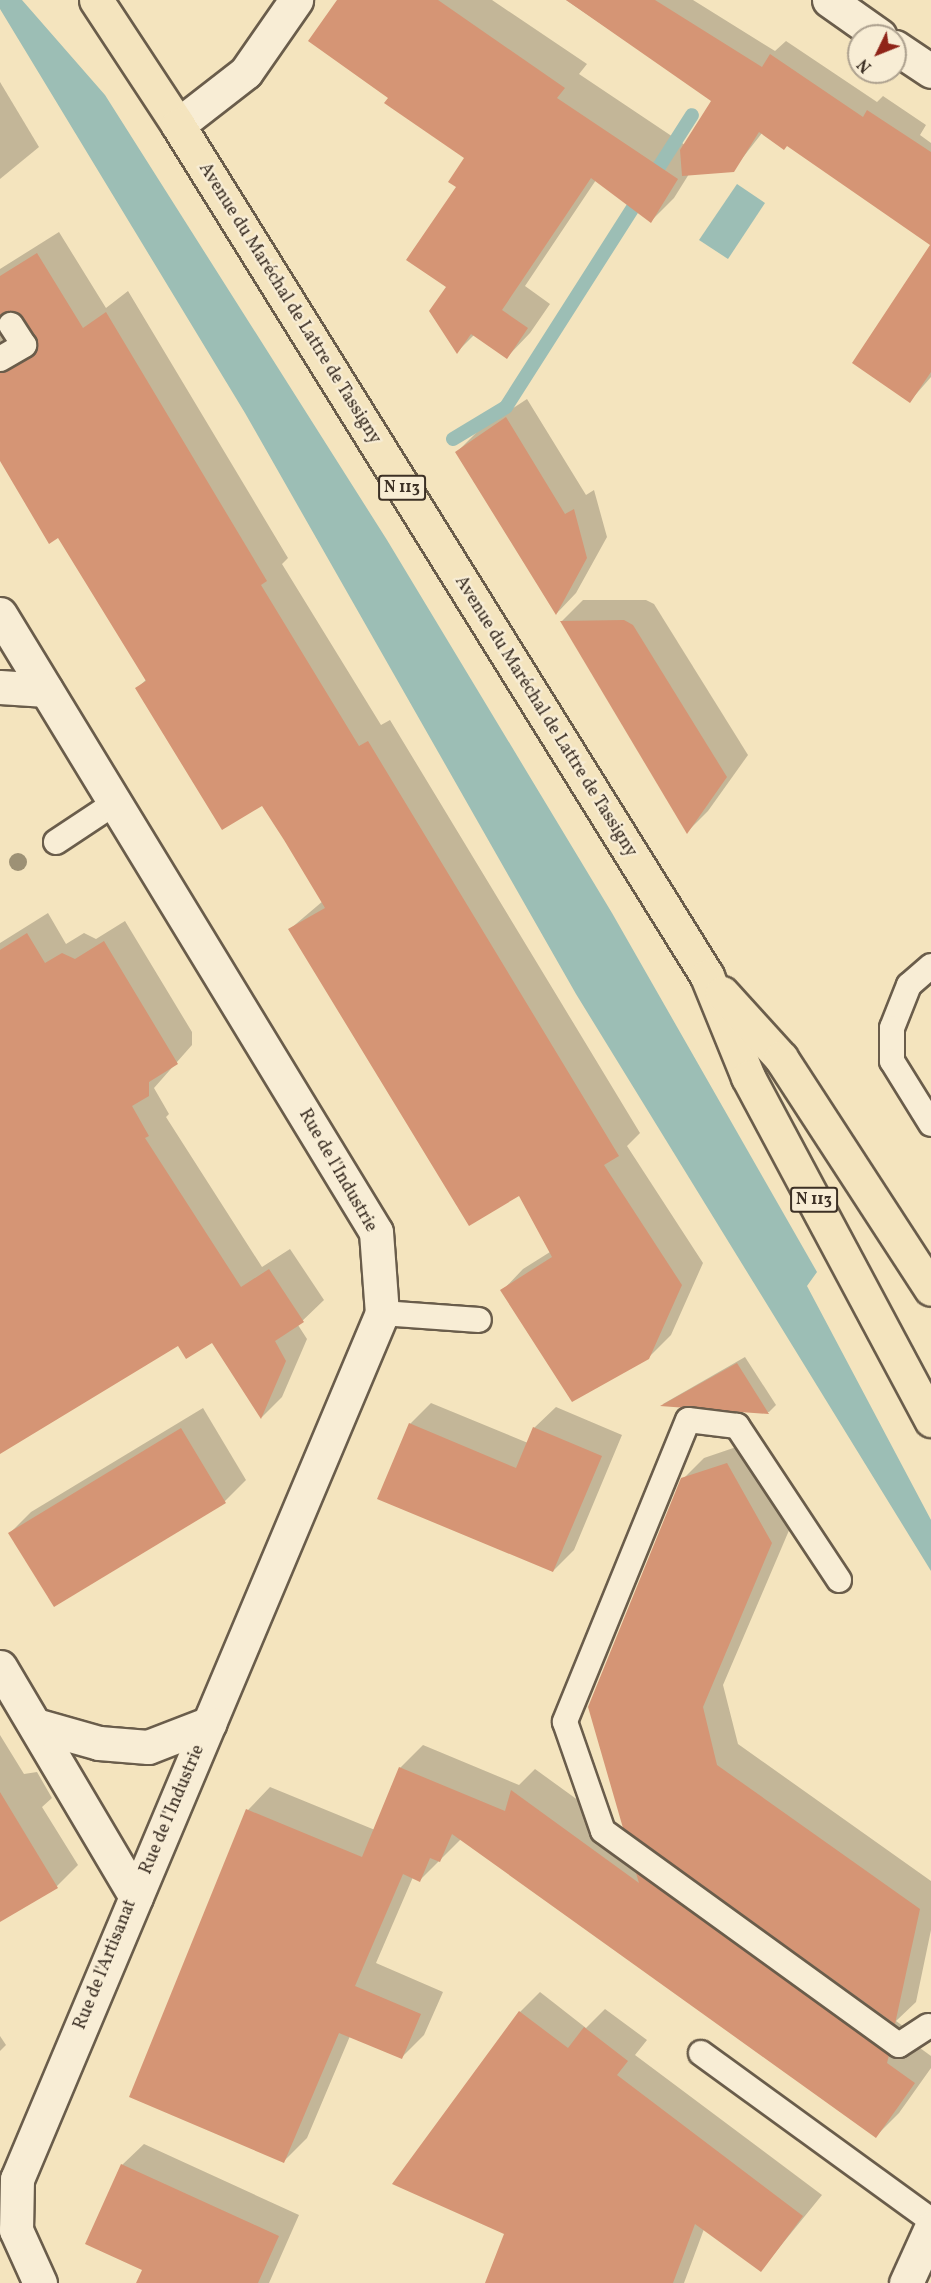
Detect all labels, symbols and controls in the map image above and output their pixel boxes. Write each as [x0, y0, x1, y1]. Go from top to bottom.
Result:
north arrow [847, 24, 907, 84]
text: N [853, 53, 877, 77]
street label: Avenue du Maréchal de Lattre de Tassigny [193, 159, 385, 449]
road number: N 113 [378, 475, 426, 501]
street label: Avenue du Maréchal de Lattre de Tassigny [449, 572, 641, 862]
street label: Rue de l'Industrie [293, 1106, 381, 1236]
road number: N 113 [790, 1187, 838, 1213]
street label: Rue de l'Industrie [136, 1742, 210, 1878]
street label: Rue de l'Artisanat [70, 1897, 142, 2033]

